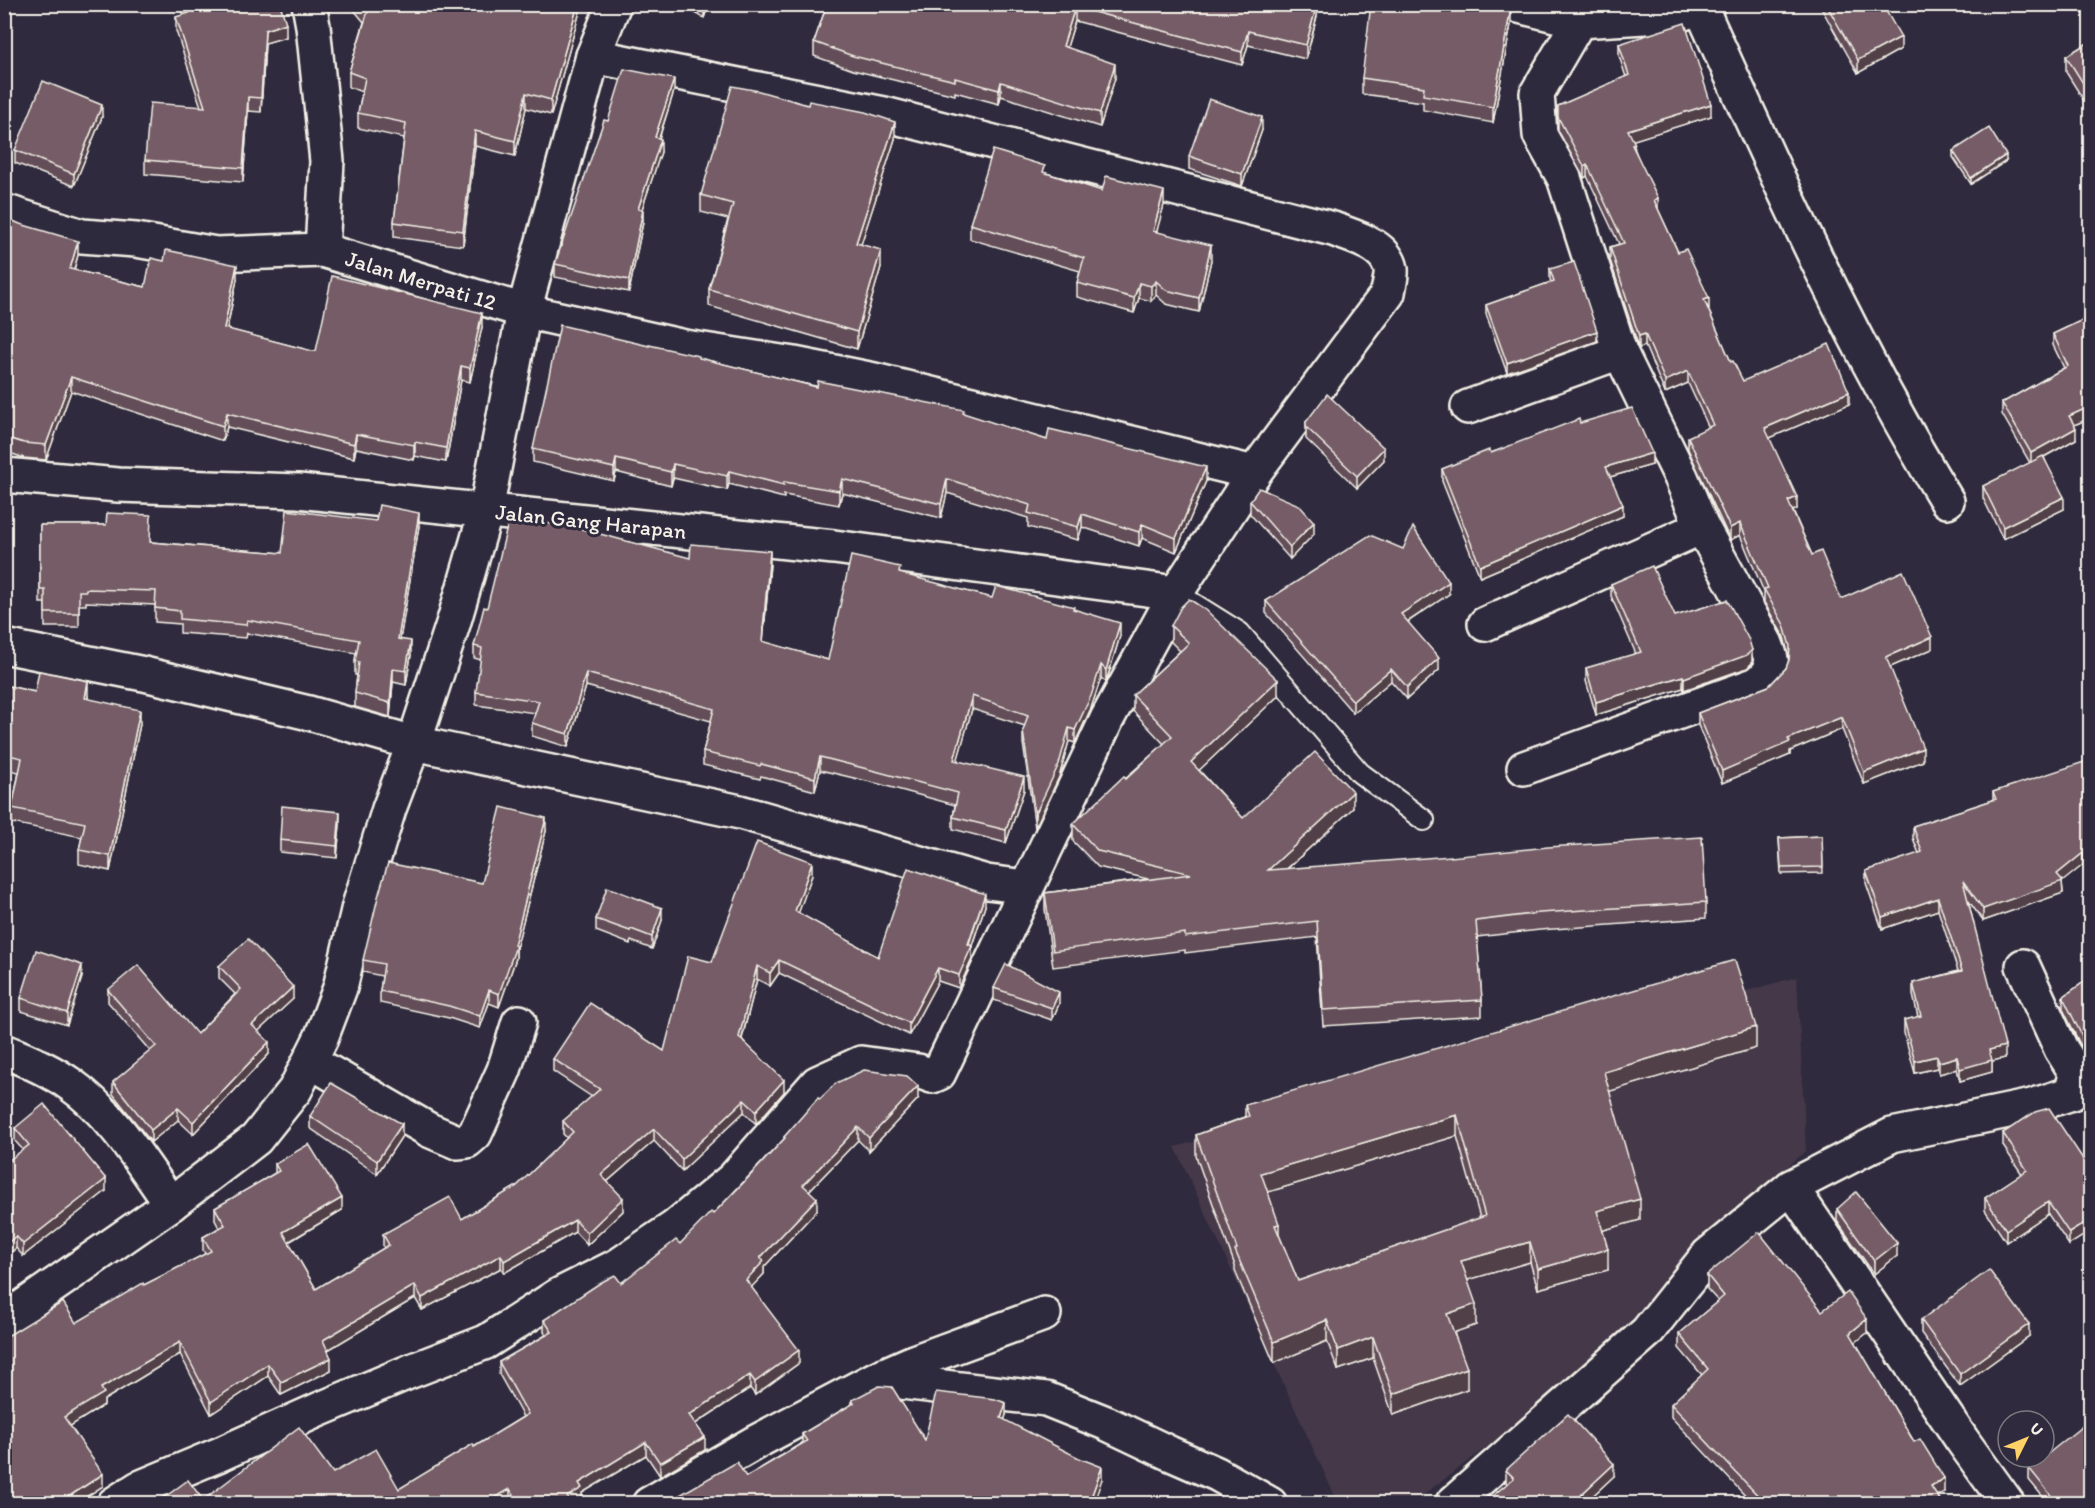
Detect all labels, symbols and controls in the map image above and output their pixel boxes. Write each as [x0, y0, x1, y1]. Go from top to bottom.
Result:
street label: Jalan Merpati 12 [342, 245, 500, 316]
street label: Jalan Gang Harapan [494, 498, 688, 545]
north arrow [1996, 1409, 2056, 1469]
text: U [2026, 1419, 2047, 1439]

